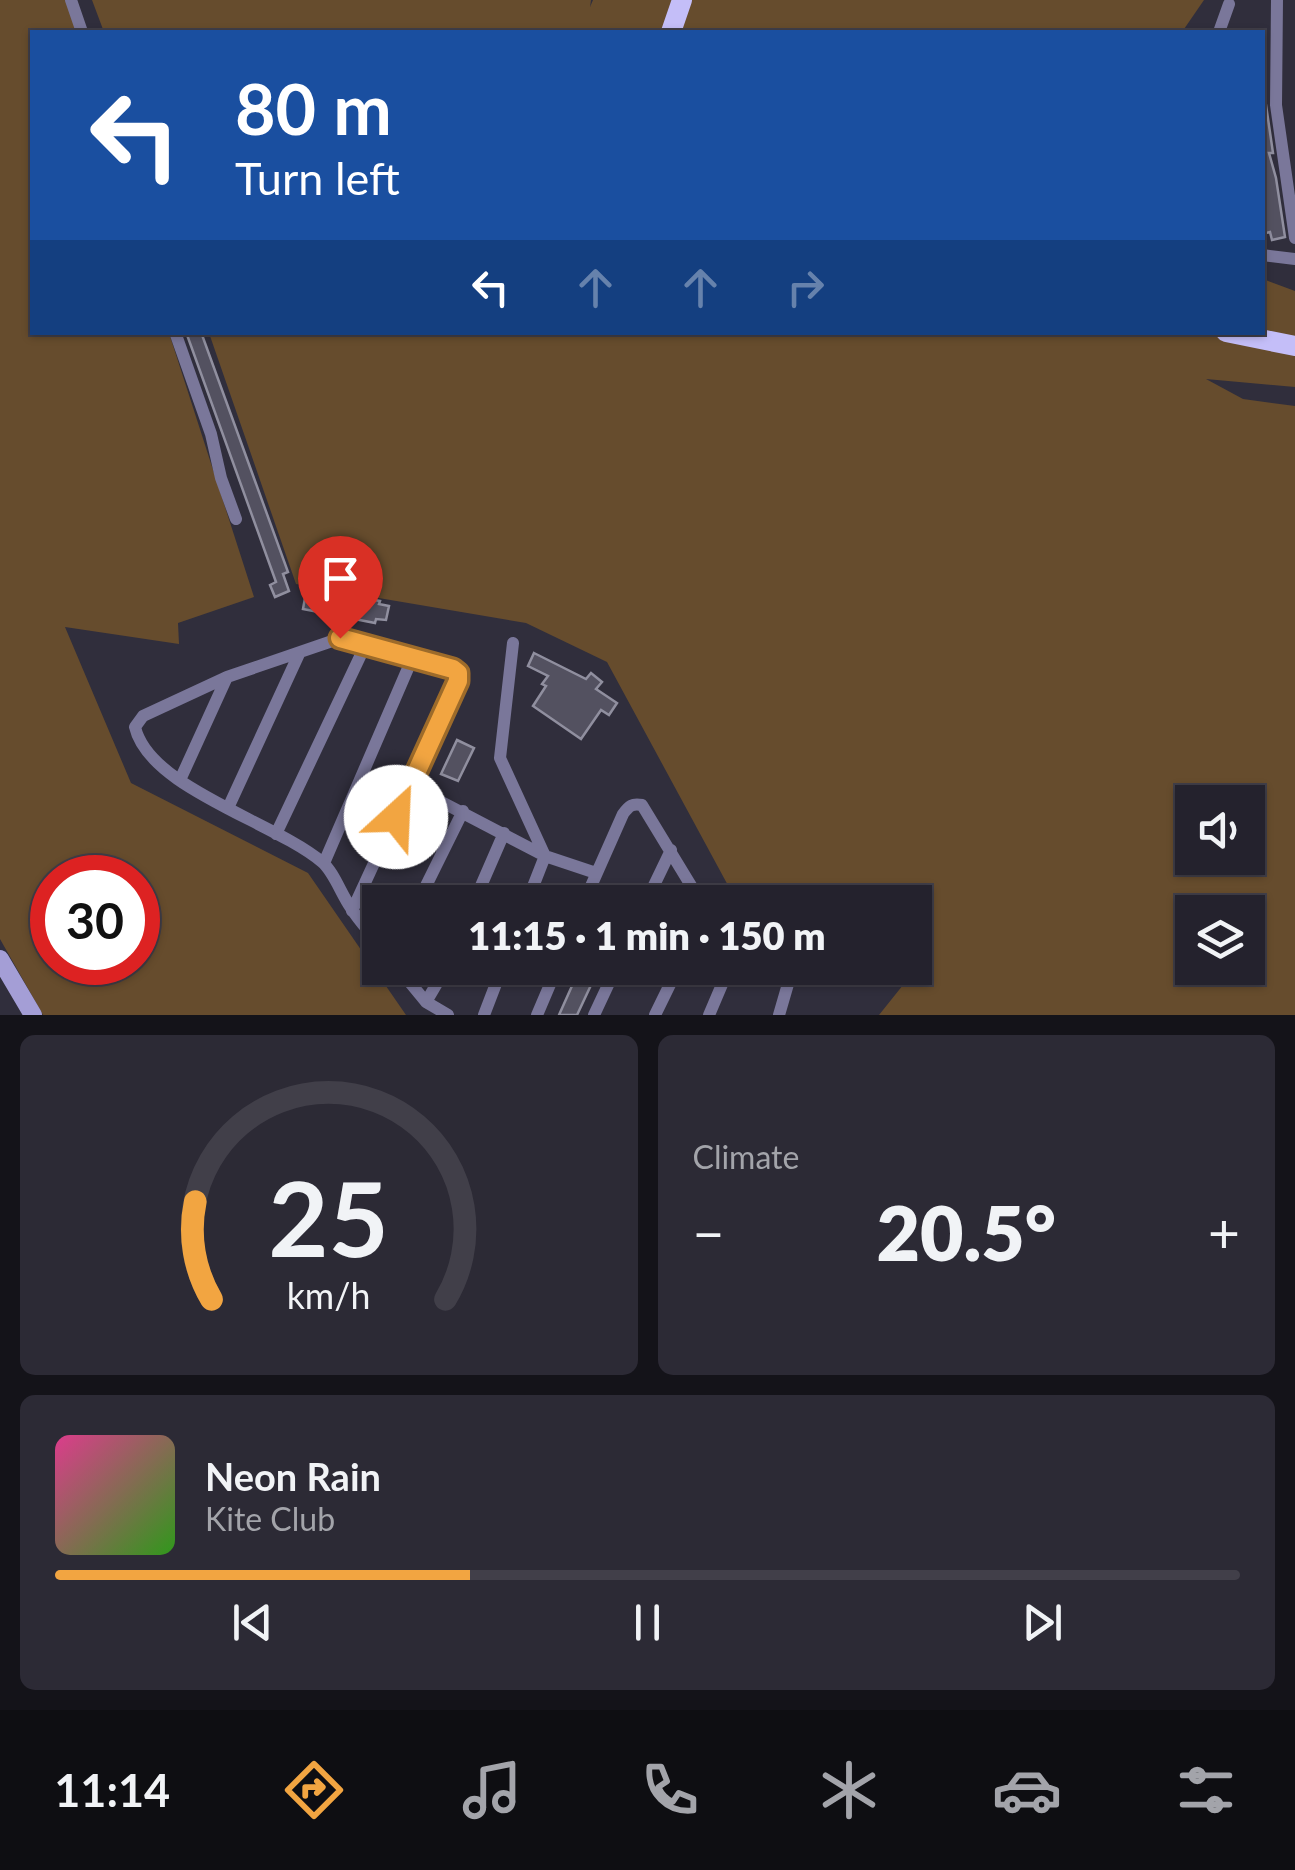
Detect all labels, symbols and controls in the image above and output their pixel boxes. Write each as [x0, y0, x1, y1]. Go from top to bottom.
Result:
text: 80 m [235, 66, 392, 150]
icon: left [70, 70, 200, 200]
text: Turn left [235, 151, 400, 205]
icon: left [463, 260, 518, 315]
icon: ahead [568, 260, 623, 315]
icon: ahead [673, 260, 728, 315]
icon: right [778, 260, 833, 315]
pin [298, 536, 383, 639]
icon: arrive [313, 551, 368, 606]
position arrow [344, 765, 448, 869]
map controls [1175, 785, 1265, 985]
button: sound [1175, 785, 1265, 875]
speed limit sign: 30 [30, 855, 160, 985]
button: layers [1175, 895, 1265, 985]
text: 11:15 · 1 min · 150 m [468, 912, 826, 958]
text: Climate [693, 1137, 799, 1176]
text: 25 [268, 1154, 389, 1279]
text: 20.5° [876, 1187, 1056, 1277]
text: − [693, 1199, 724, 1265]
text: + [1208, 1199, 1240, 1265]
text: km/h [287, 1274, 371, 1317]
text: Neon Rain [205, 1453, 381, 1499]
text: Kite Club [205, 1499, 335, 1538]
icon: previous [225, 1595, 280, 1650]
icon: pause [620, 1595, 675, 1650]
icon: next [1015, 1595, 1070, 1650]
icon: directions [279, 1755, 349, 1825]
icon: music [457, 1755, 527, 1825]
icon: phone [635, 1755, 705, 1825]
icon: climate [814, 1755, 884, 1825]
icon: car [992, 1755, 1062, 1825]
icon: filters [1171, 1755, 1241, 1825]
text: 11:14 [54, 1763, 170, 1817]

